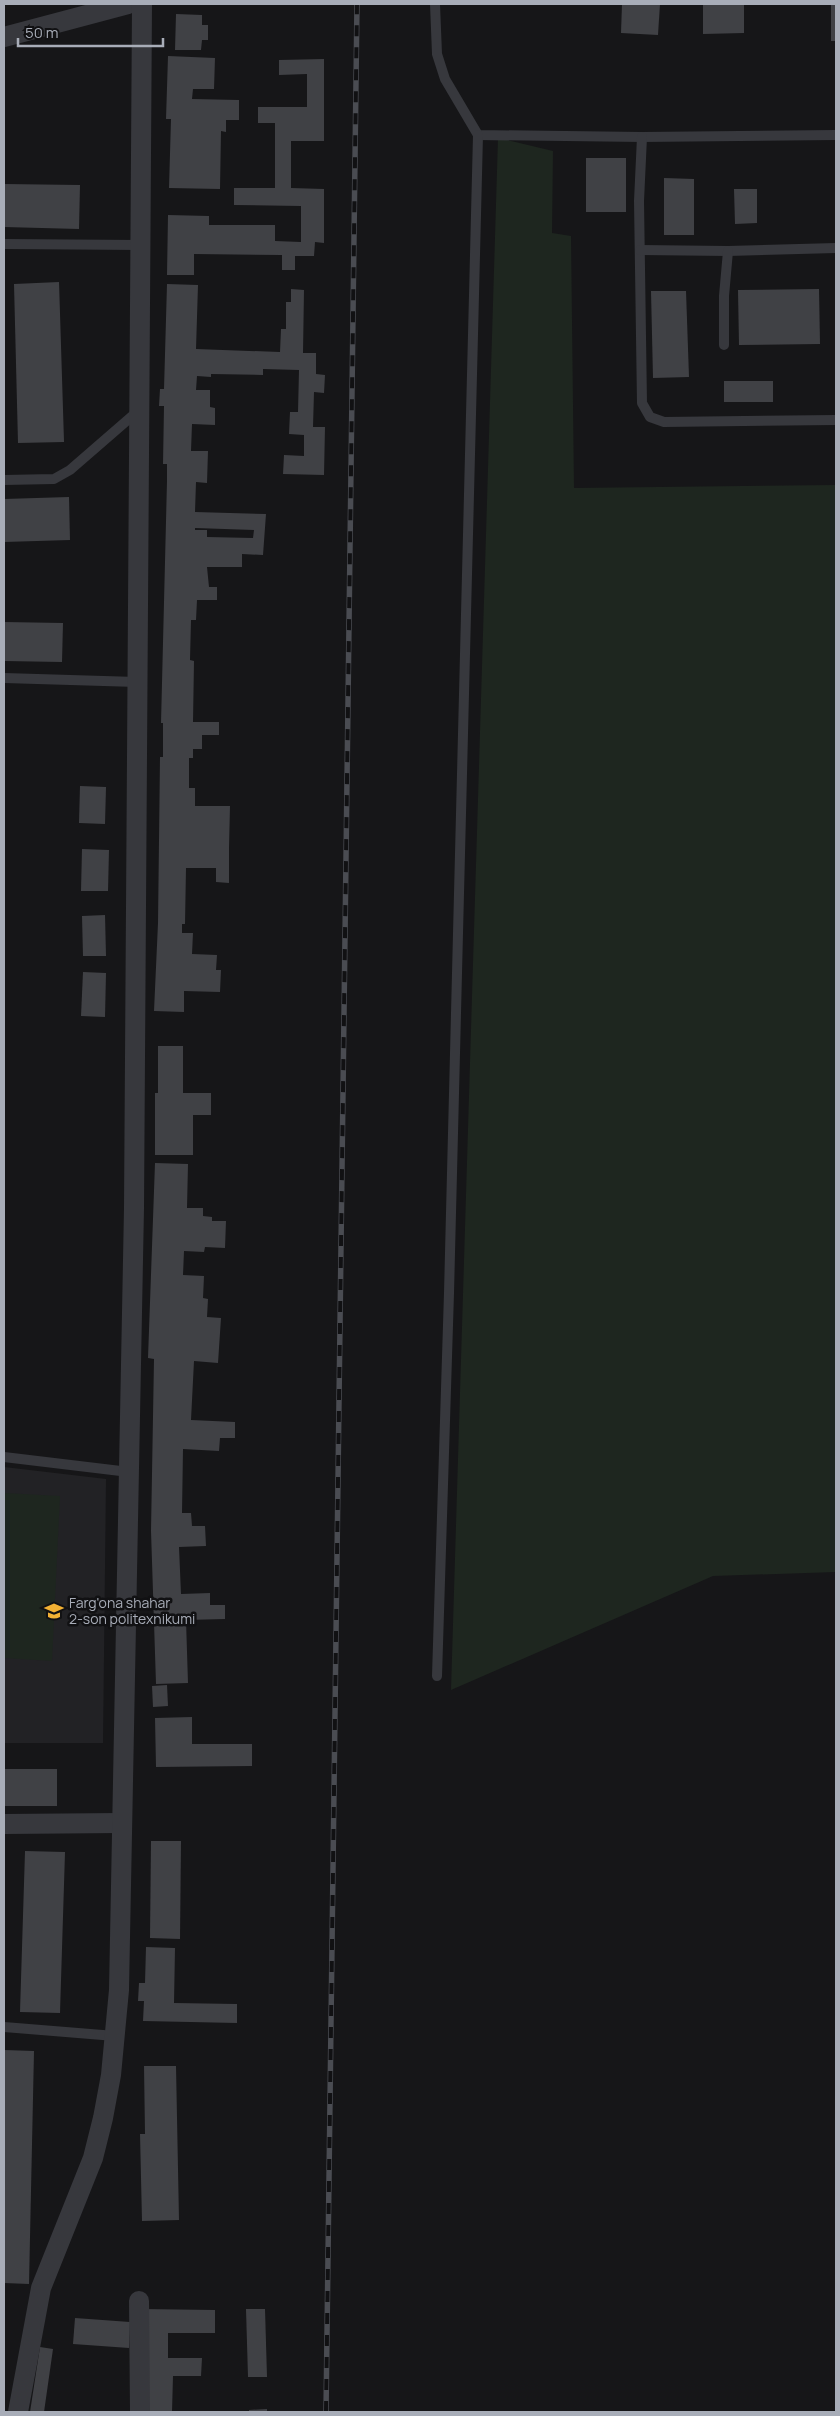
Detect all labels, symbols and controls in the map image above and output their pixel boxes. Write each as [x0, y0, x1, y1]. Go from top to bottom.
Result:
scale bar [18, 15, 162, 47]
text: 50 m [25, 22, 59, 43]
place label: Farg'ona shahar 2-son politexnikumi [69, 1593, 195, 1628]
school or university icon: Farg'ona shahar 2-son politexnikumi [43, 1600, 65, 1622]

